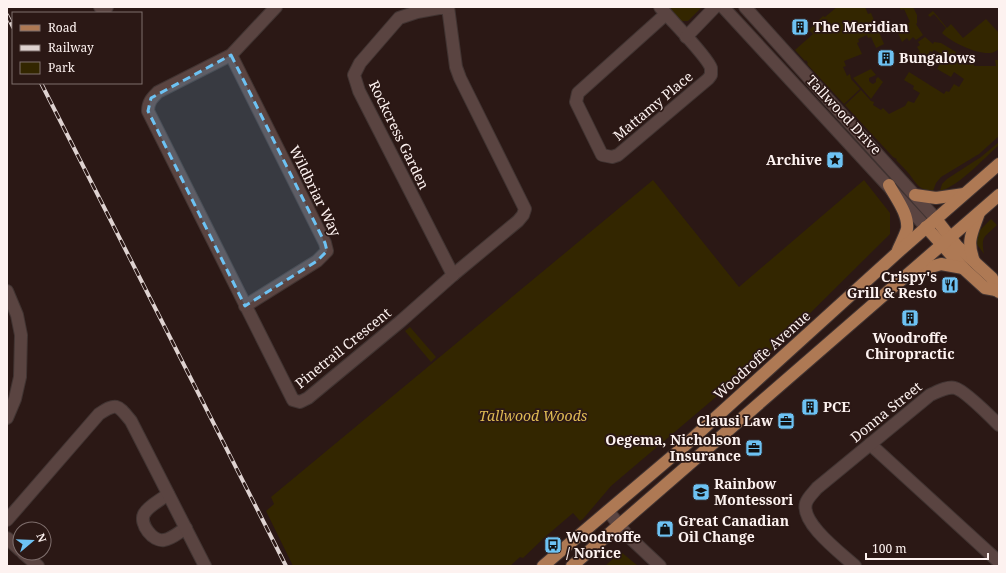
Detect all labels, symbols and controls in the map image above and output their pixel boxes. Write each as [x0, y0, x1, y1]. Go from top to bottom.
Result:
legend [12, 12, 142, 84]
building icon: The Meridian [790, 17, 810, 37]
place label: The Meridian [813, 17, 908, 36]
text: Road [48, 19, 78, 36]
text: Railway [48, 39, 94, 56]
building icon: Bungalows [876, 48, 896, 68]
place label: Bungalows [899, 48, 976, 67]
text: Park [48, 59, 76, 76]
street label: Mattamy Place [609, 67, 696, 144]
street label: Tallwood Drive [803, 71, 886, 158]
street label: Rockcress Garden [365, 77, 434, 192]
street label: Wildbriar Way [285, 142, 346, 240]
place label: Archive [766, 150, 822, 169]
place icon: Archive [825, 150, 845, 170]
place label: Crispy's Grill & Resto [847, 267, 937, 302]
restaurant icon: Crispy's Grill & Resto [940, 275, 960, 295]
street label: Pinetrail Crescent [291, 303, 395, 392]
street label: Woodroffe Avenue [709, 306, 814, 403]
building icon: Woodroffe Chiropractic [900, 308, 920, 328]
place label: Woodroffe Chiropractic [865, 328, 955, 363]
street label: Donna Street [846, 377, 925, 446]
building icon: PCE [800, 397, 820, 417]
place label: PCE [823, 397, 850, 416]
park label: Tallwood Woods [479, 406, 588, 425]
place label: Clausi Law [696, 411, 773, 430]
office icon: Clausi Law [776, 411, 796, 431]
place label: Oegema, Nicholson Insurance [605, 430, 741, 465]
office icon: Oegema, Nicholson Insurance [744, 438, 764, 458]
place label: Rainbow Montessori [714, 474, 793, 509]
school or university icon: Rainbow Montessori [691, 482, 711, 502]
place label: Great Canadian Oil Change [678, 511, 789, 546]
shop icon: Great Canadian Oil Change [655, 519, 675, 539]
north arrow [12, 521, 52, 561]
place label: Woodroffe / Norice [566, 527, 641, 562]
text: N [33, 531, 51, 544]
bus stop icon: Woodroffe / Norice [543, 535, 563, 555]
scale bar [866, 535, 988, 561]
text: 100 m [872, 540, 907, 557]

